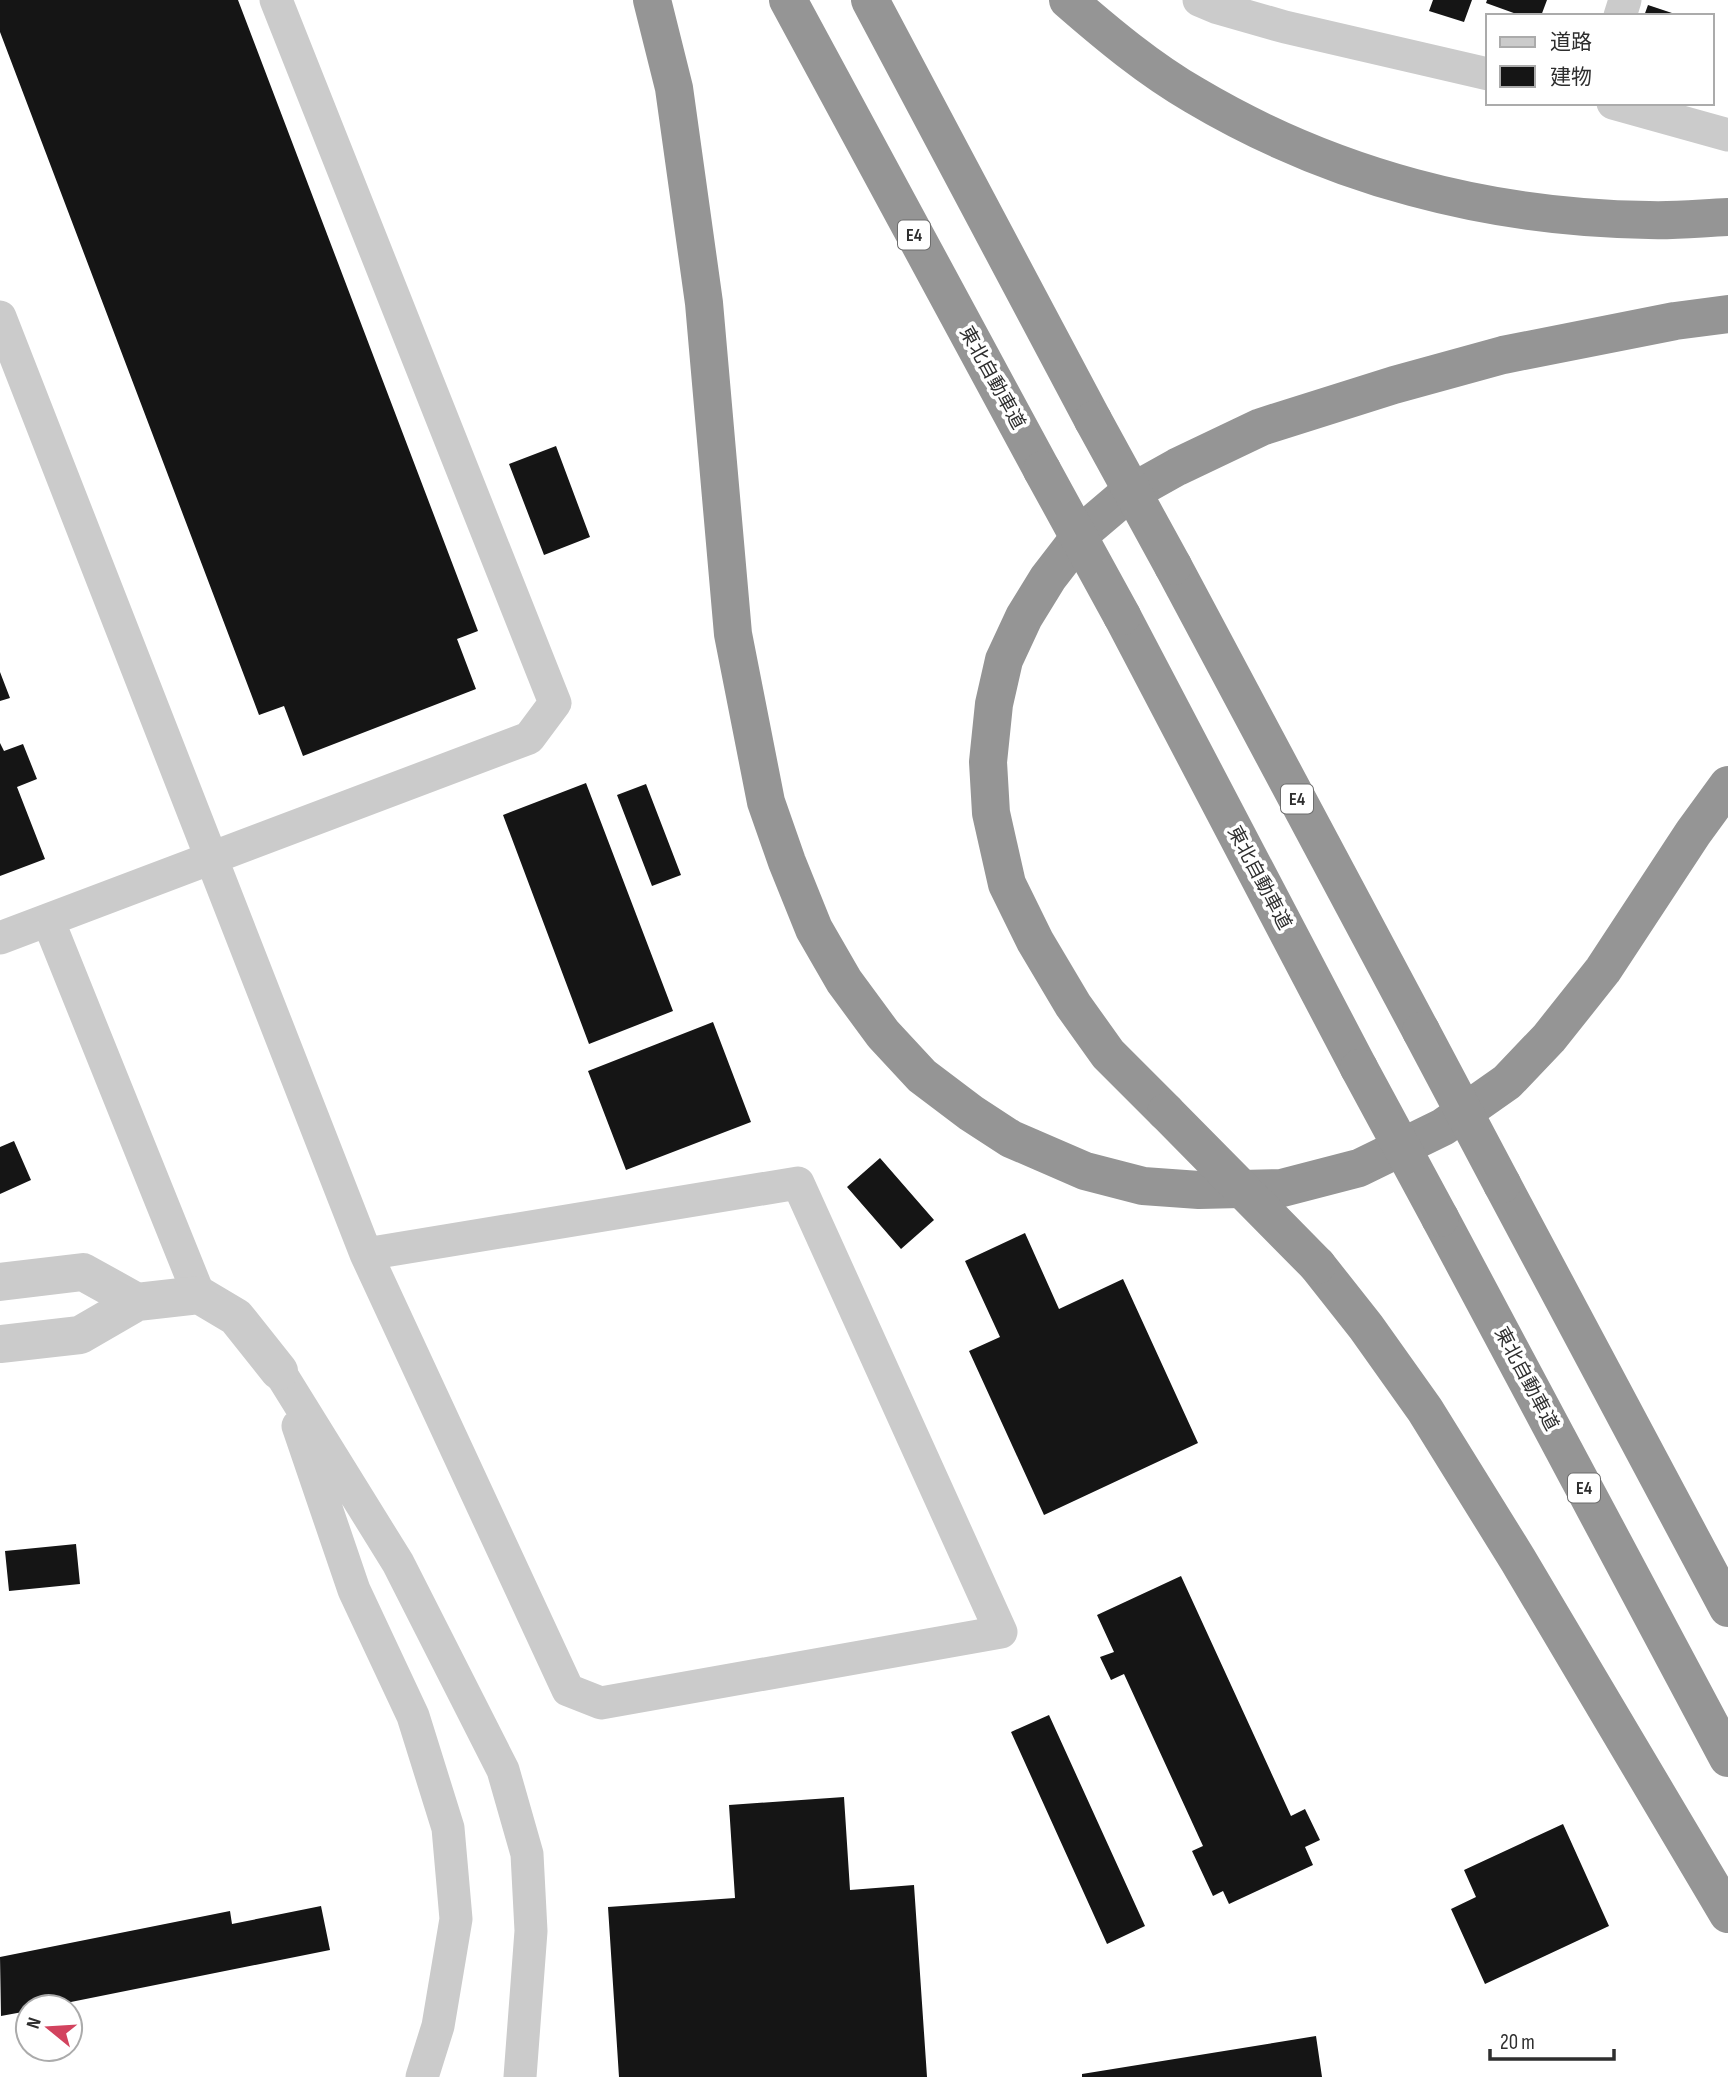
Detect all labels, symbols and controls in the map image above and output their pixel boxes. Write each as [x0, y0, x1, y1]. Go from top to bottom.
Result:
legend [1486, 14, 1714, 105]
text: 道路 [1550, 30, 1592, 55]
text: 建物 [1550, 65, 1592, 90]
road number: E4 [898, 220, 930, 249]
street label: 東北自動車道 [954, 323, 1030, 433]
road number: E4 [1281, 784, 1313, 814]
street label: 東北自動車道 [1222, 822, 1296, 934]
street label: 東北自動車道 [1489, 1323, 1563, 1435]
road number: E4 [1568, 1474, 1600, 1503]
north arrow [14, 1993, 84, 2063]
text: N [22, 2015, 47, 2032]
scale bar [1490, 2018, 1614, 2062]
text: 20 m [1500, 2030, 1535, 2055]

